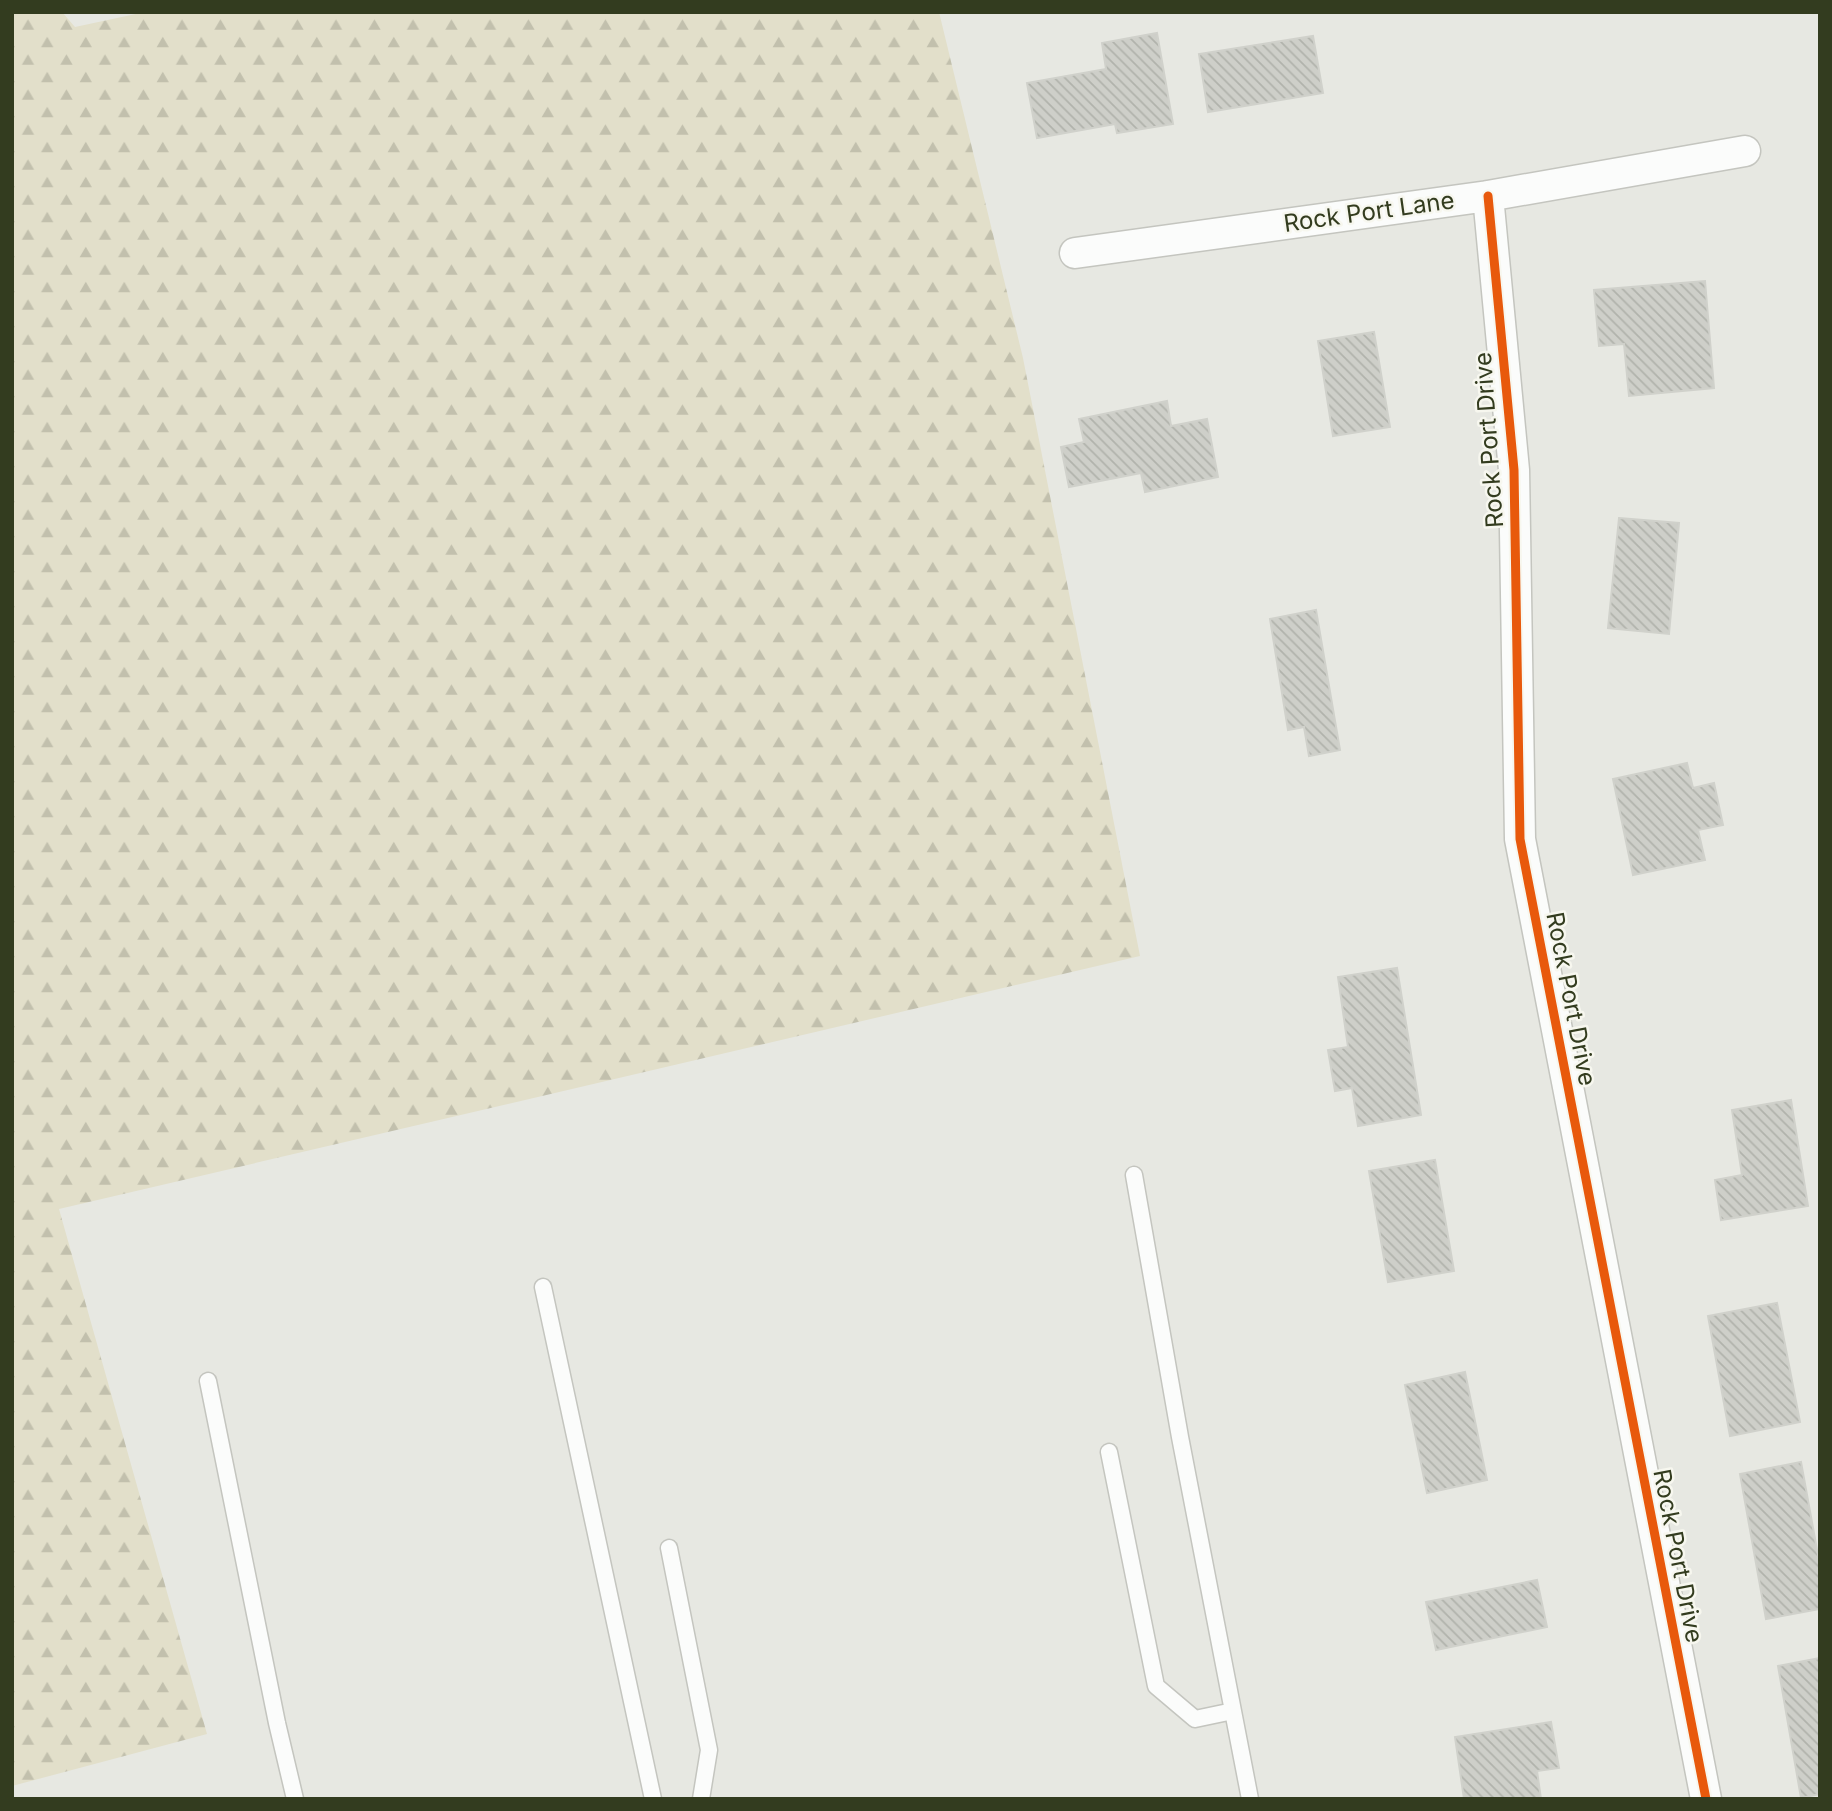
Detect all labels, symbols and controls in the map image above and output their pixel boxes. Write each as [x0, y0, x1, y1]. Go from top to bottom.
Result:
street label: Rock Port Lane [1282, 185, 1456, 238]
street label: Rock Port Drive [1468, 351, 1509, 529]
street label: Rock Port Drive [1540, 910, 1603, 1088]
street label: Rock Port Drive [1647, 1467, 1710, 1645]

